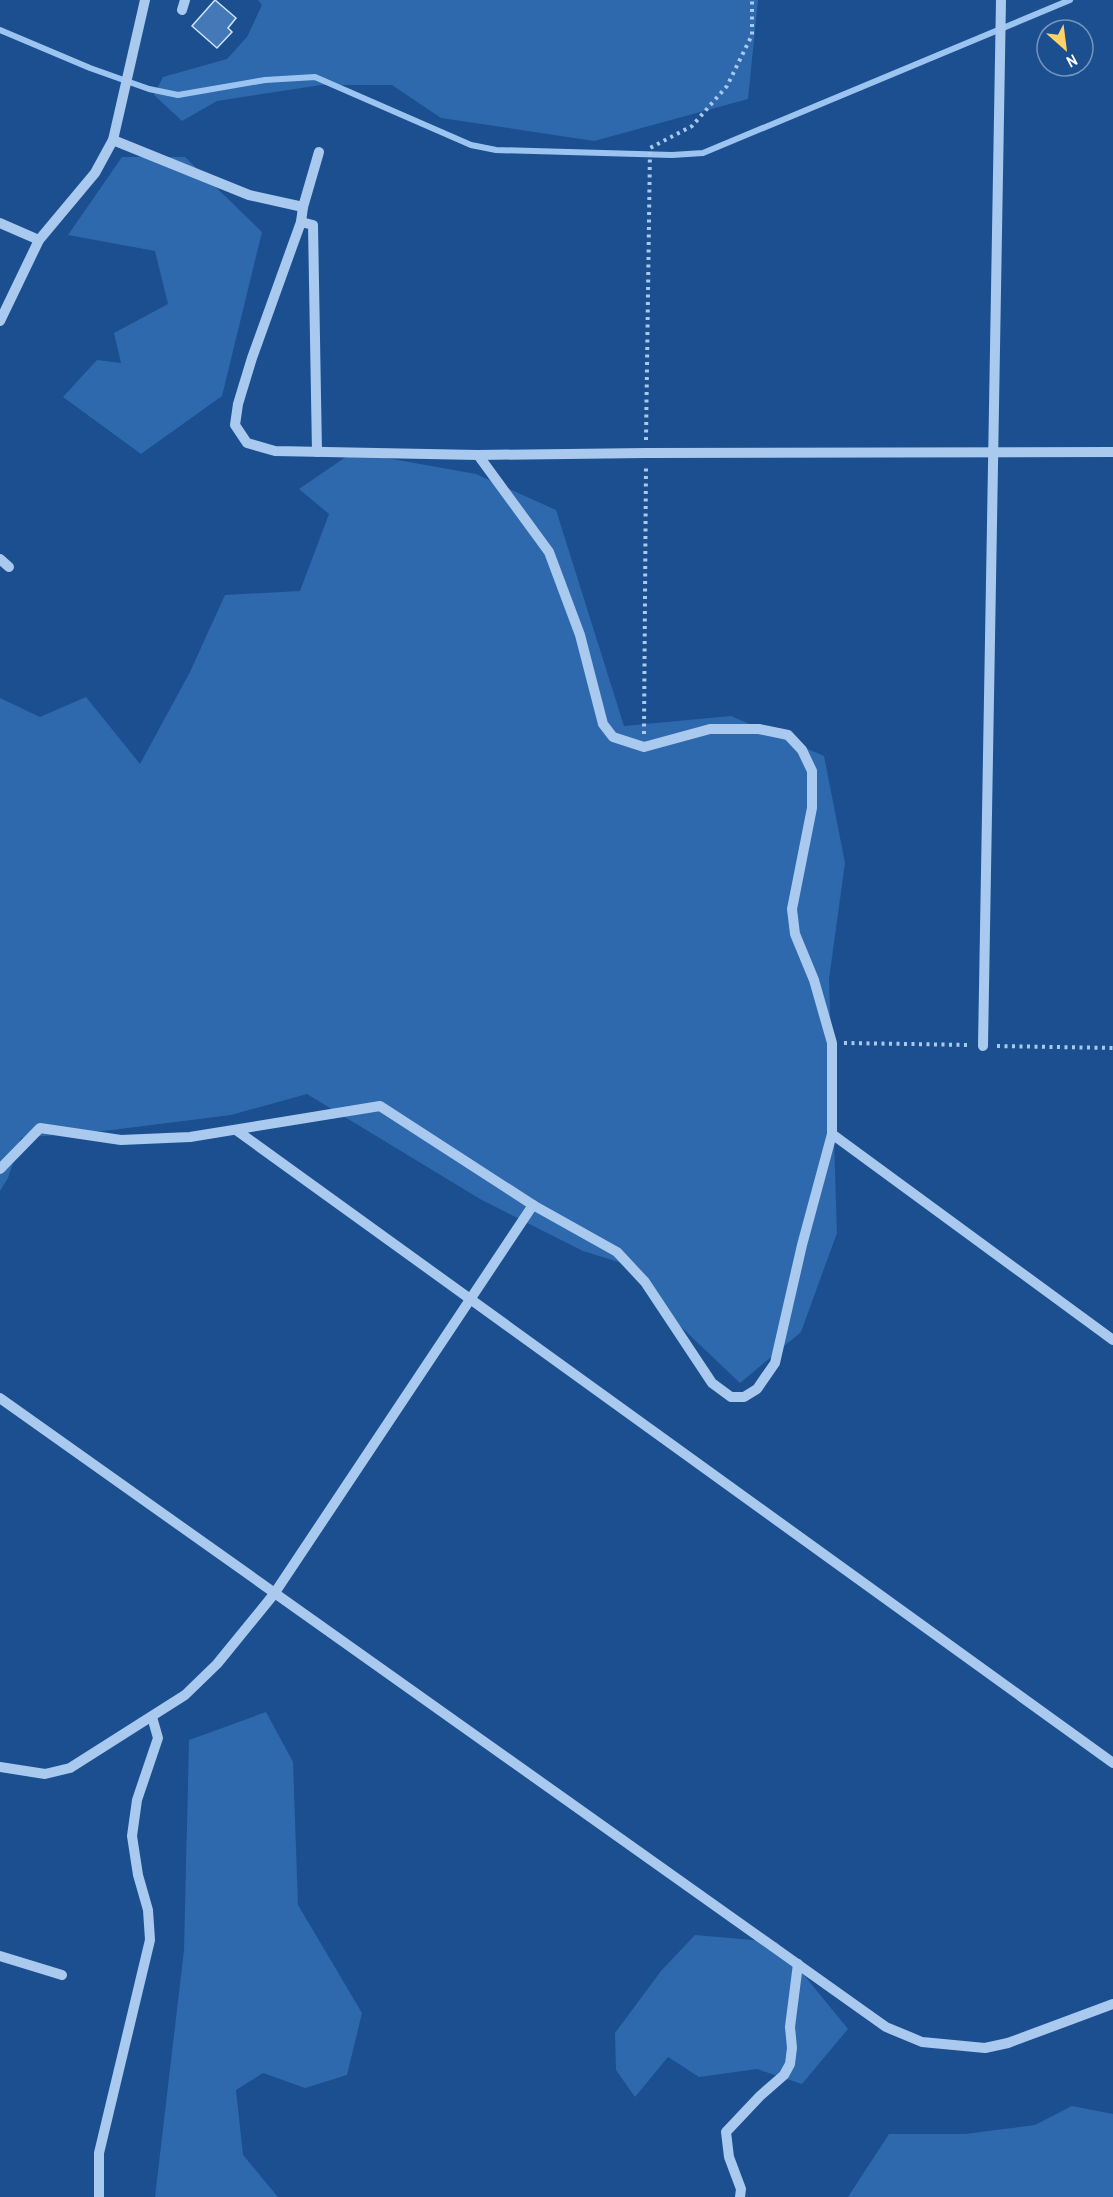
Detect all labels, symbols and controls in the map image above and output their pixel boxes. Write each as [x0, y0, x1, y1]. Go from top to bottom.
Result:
north arrow [1035, 18, 1095, 78]
text: N [1063, 49, 1081, 73]

